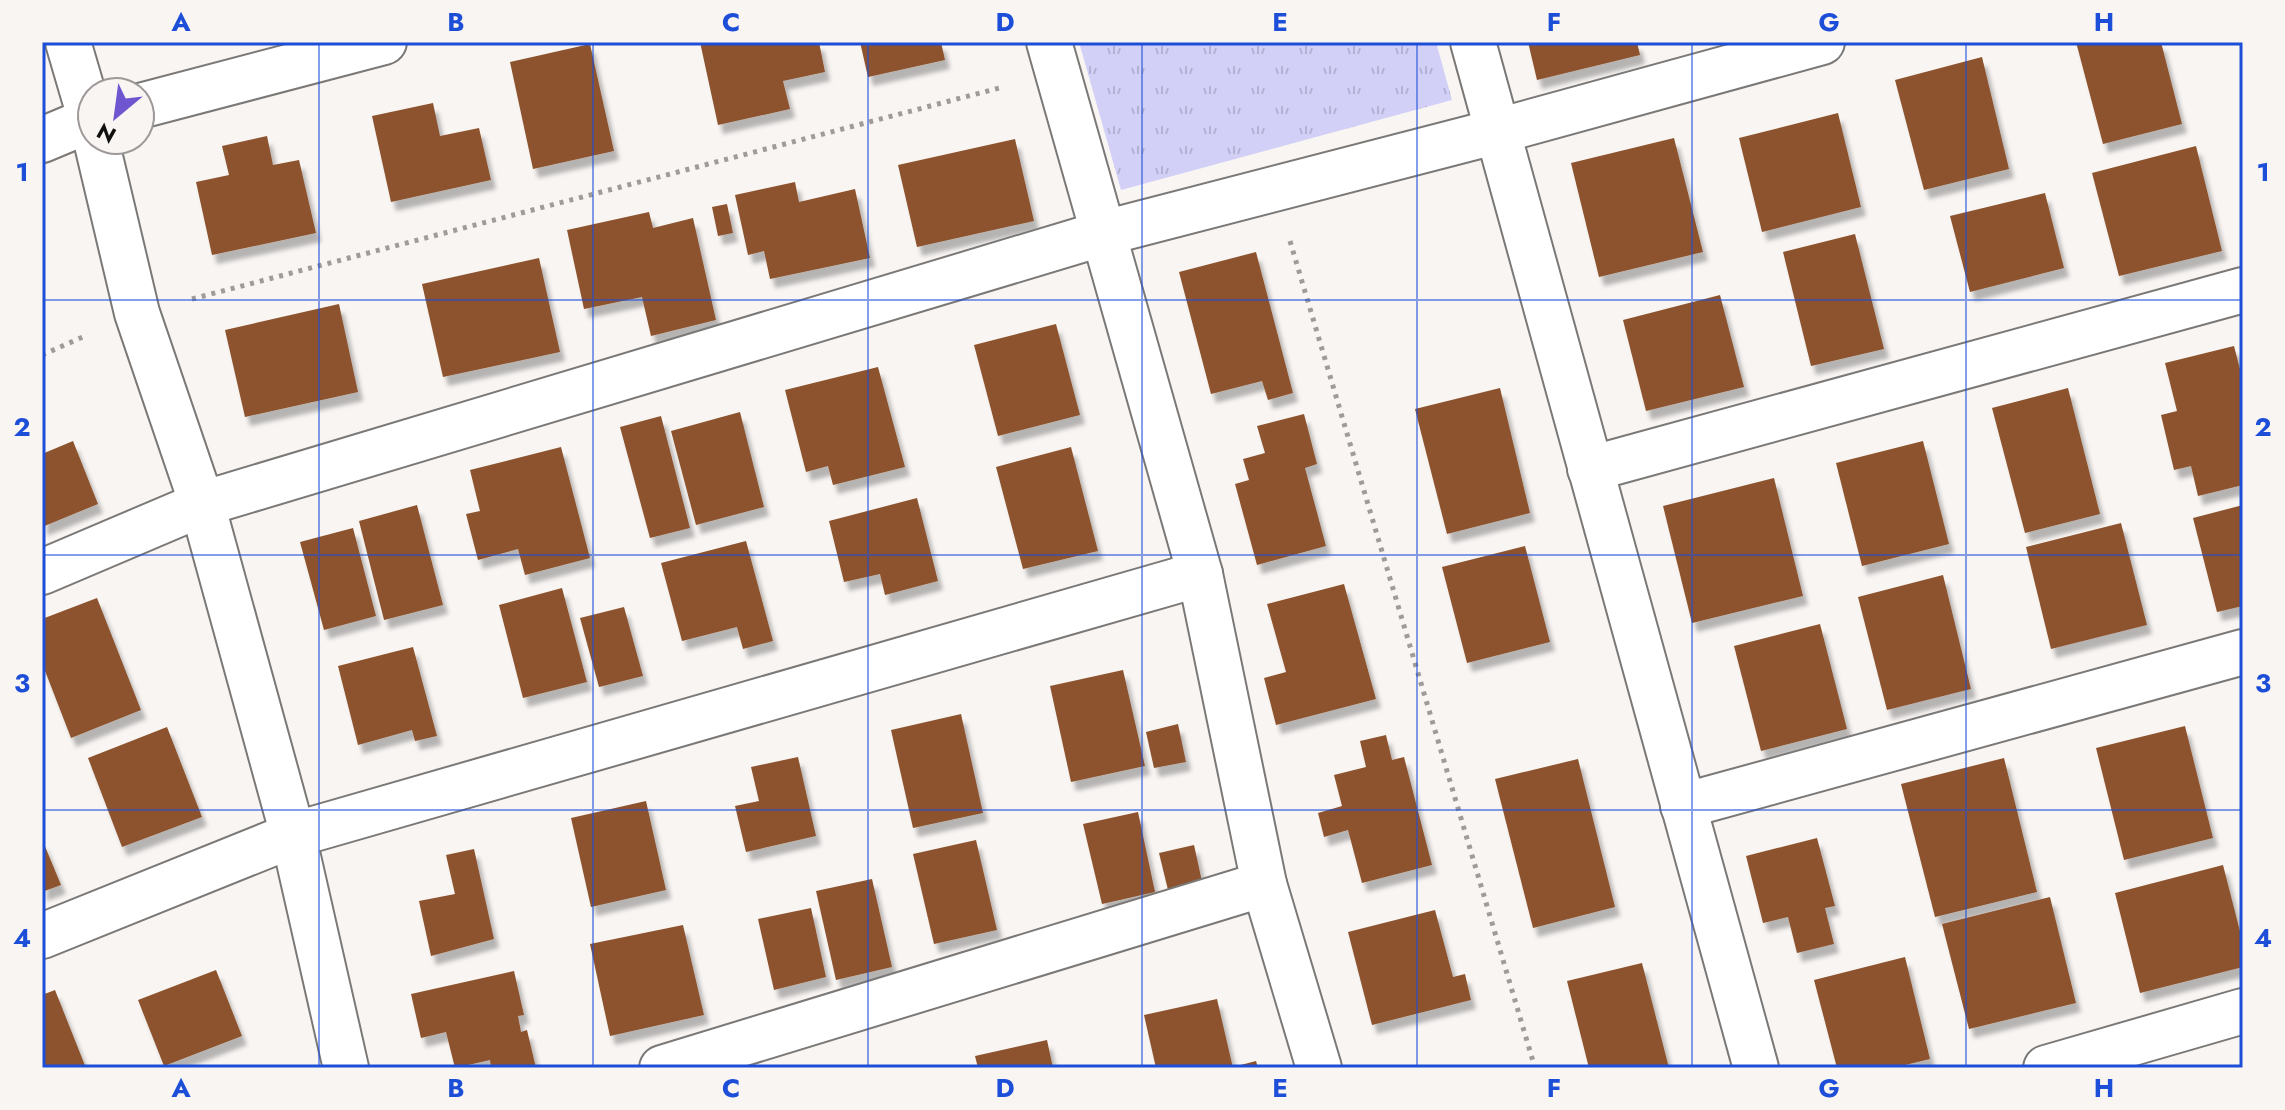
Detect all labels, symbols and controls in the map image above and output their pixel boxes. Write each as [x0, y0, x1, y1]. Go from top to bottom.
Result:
text: A [170, 3, 191, 41]
text: B [447, 3, 465, 41]
text: C [722, 3, 740, 41]
text: D [995, 3, 1015, 41]
text: E [1272, 3, 1288, 41]
text: F [1547, 3, 1561, 41]
text: G [1818, 3, 1840, 41]
text: H [2094, 3, 2114, 41]
north arrow [76, 76, 156, 156]
text: N [91, 115, 122, 152]
text: 1 [15, 153, 29, 191]
text: 1 [2256, 153, 2270, 191]
text: 2 [13, 408, 31, 446]
text: 2 [2254, 408, 2272, 446]
text: 3 [14, 664, 30, 702]
text: 3 [2255, 664, 2271, 702]
text: 4 [13, 919, 31, 957]
text: 4 [2254, 919, 2272, 957]
text: A [170, 1069, 191, 1107]
text: B [447, 1069, 465, 1107]
text: C [722, 1069, 740, 1107]
text: D [995, 1069, 1015, 1107]
text: E [1272, 1069, 1288, 1107]
text: F [1547, 1069, 1561, 1107]
text: G [1818, 1069, 1840, 1107]
text: H [2094, 1069, 2114, 1107]

